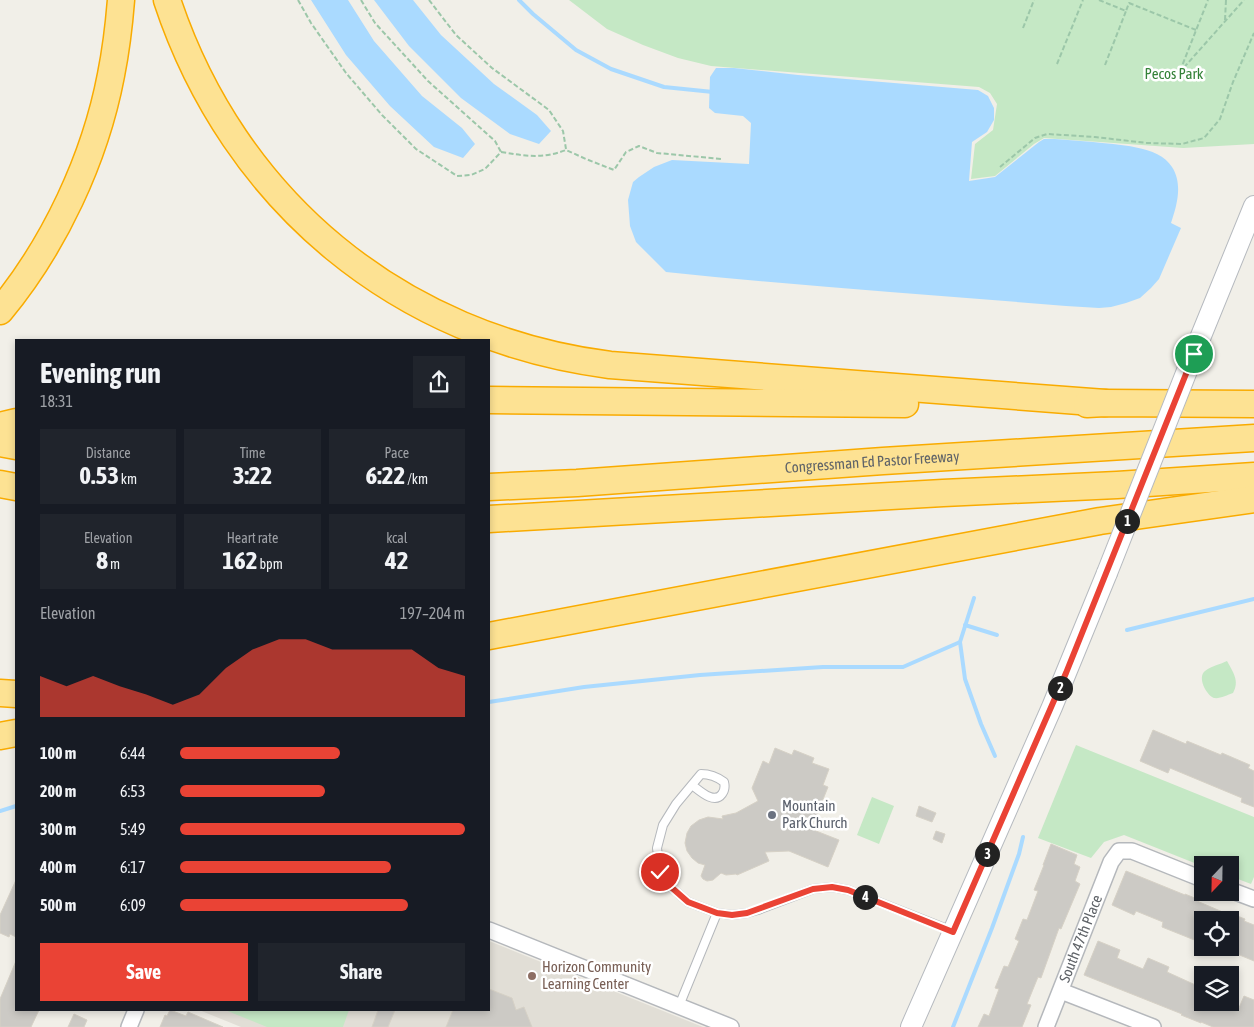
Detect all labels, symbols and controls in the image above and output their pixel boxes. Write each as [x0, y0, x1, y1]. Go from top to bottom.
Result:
park label: Pecos Park [1145, 65, 1204, 82]
pin [1173, 333, 1215, 375]
icon: arrive [1180, 340, 1208, 368]
button: share [413, 356, 465, 408]
text: Evening run [40, 357, 161, 389]
text: 18:31 [40, 392, 73, 410]
text: Distance [86, 445, 131, 461]
text: Time [240, 445, 265, 461]
text: Pace [385, 445, 409, 461]
street label: Congressman Ed Pastor Freeway [784, 447, 960, 476]
text: 0.53 [79, 461, 119, 489]
text: 3:22 [233, 461, 272, 489]
text: 6:22 [366, 461, 405, 489]
text: km [119, 471, 137, 487]
text: /km [405, 471, 428, 487]
pin: 1 [1114, 508, 1140, 534]
text: 1 [1124, 513, 1131, 529]
text: Elevation [84, 530, 132, 546]
text: Heart rate [227, 530, 278, 546]
text: kcal [386, 530, 407, 546]
text: 8 [96, 546, 108, 574]
text: 162 [222, 546, 257, 574]
text: 42 [385, 546, 409, 574]
text: m [108, 556, 120, 572]
text: bpm [257, 556, 283, 572]
text: Elevation [40, 604, 95, 622]
text: 197–204 m [400, 604, 465, 622]
pin: 2 [1048, 676, 1072, 700]
text: 2 [1057, 680, 1064, 696]
text: 100 m [40, 744, 76, 762]
text: 6:44 [120, 744, 145, 762]
text: 200 m [40, 782, 76, 800]
text: 6:53 [120, 782, 145, 800]
place label: Mountain Park Church [782, 797, 848, 831]
marker: Mountain Park Church [766, 809, 778, 821]
text: 300 m [40, 820, 76, 838]
text: 5:49 [120, 820, 145, 838]
pin: 3 [974, 842, 1000, 866]
text: 3 [984, 846, 991, 862]
pin [639, 851, 681, 893]
north arrow [1194, 856, 1239, 901]
map controls [1194, 856, 1239, 1011]
text: 400 m [40, 858, 76, 876]
text: 6:17 [120, 858, 145, 876]
icon: check [646, 858, 674, 886]
pin: 4 [852, 884, 878, 910]
text: 4 [862, 889, 869, 905]
street label: South 47th Place [1055, 892, 1105, 985]
text: 500 m [40, 896, 76, 914]
text: 6:09 [120, 896, 146, 914]
button: locate [1194, 911, 1239, 956]
button: Save [40, 943, 248, 1001]
button: Share [258, 943, 465, 1001]
place label: Horizon Community Learning Center [542, 958, 651, 992]
button: layers [1194, 966, 1239, 1011]
marker: Horizon Community Learning Center [526, 970, 538, 982]

